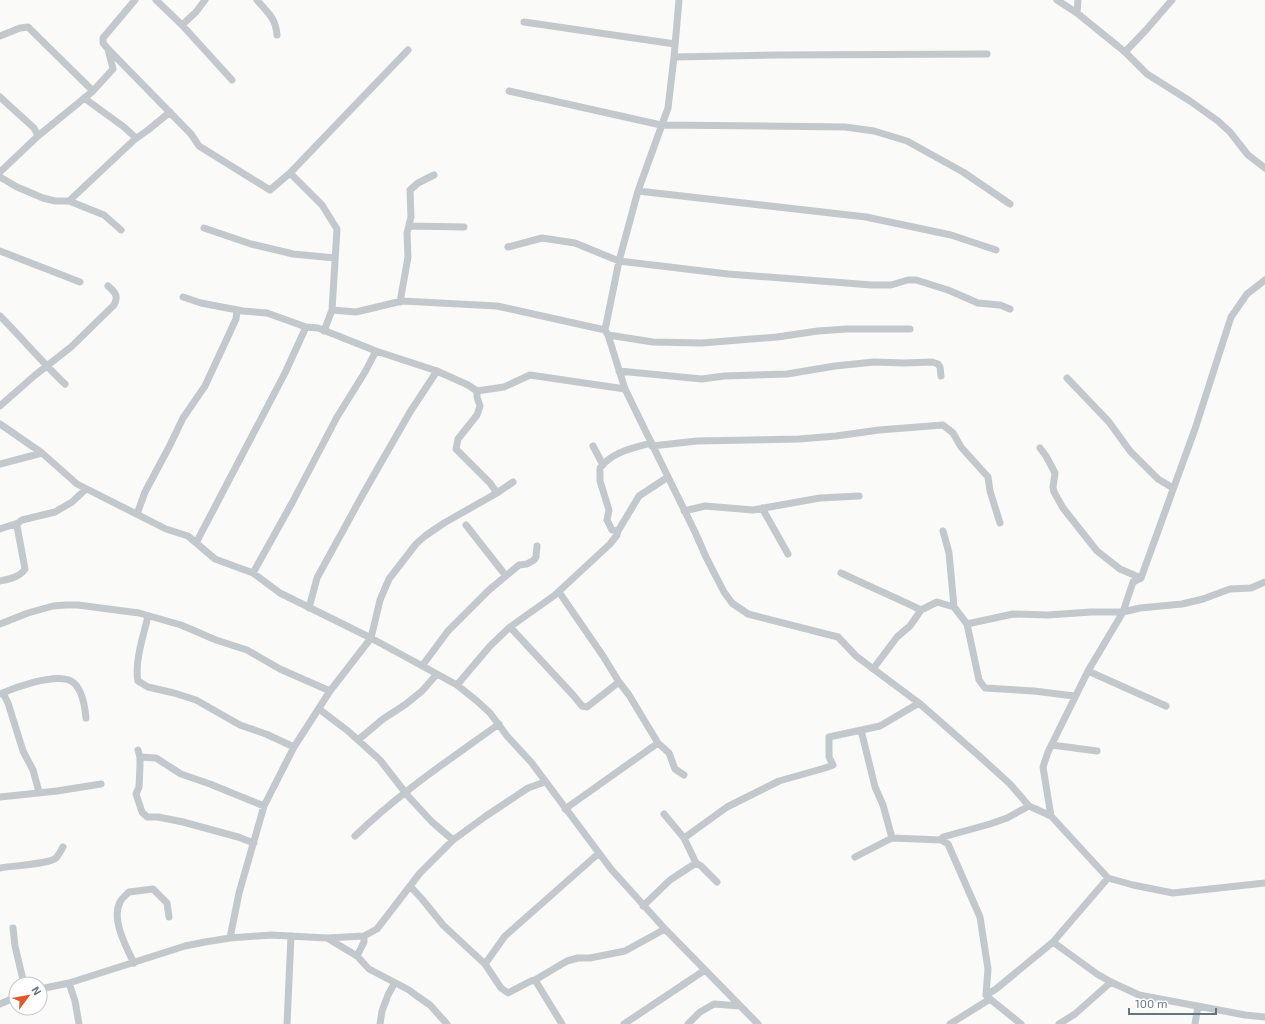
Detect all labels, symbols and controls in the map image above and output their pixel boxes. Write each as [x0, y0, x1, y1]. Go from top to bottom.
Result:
north arrow [8, 976, 48, 1016]
text: N [29, 984, 45, 997]
scale bar [1129, 990, 1216, 1016]
text: 100 m [1135, 996, 1167, 1010]

